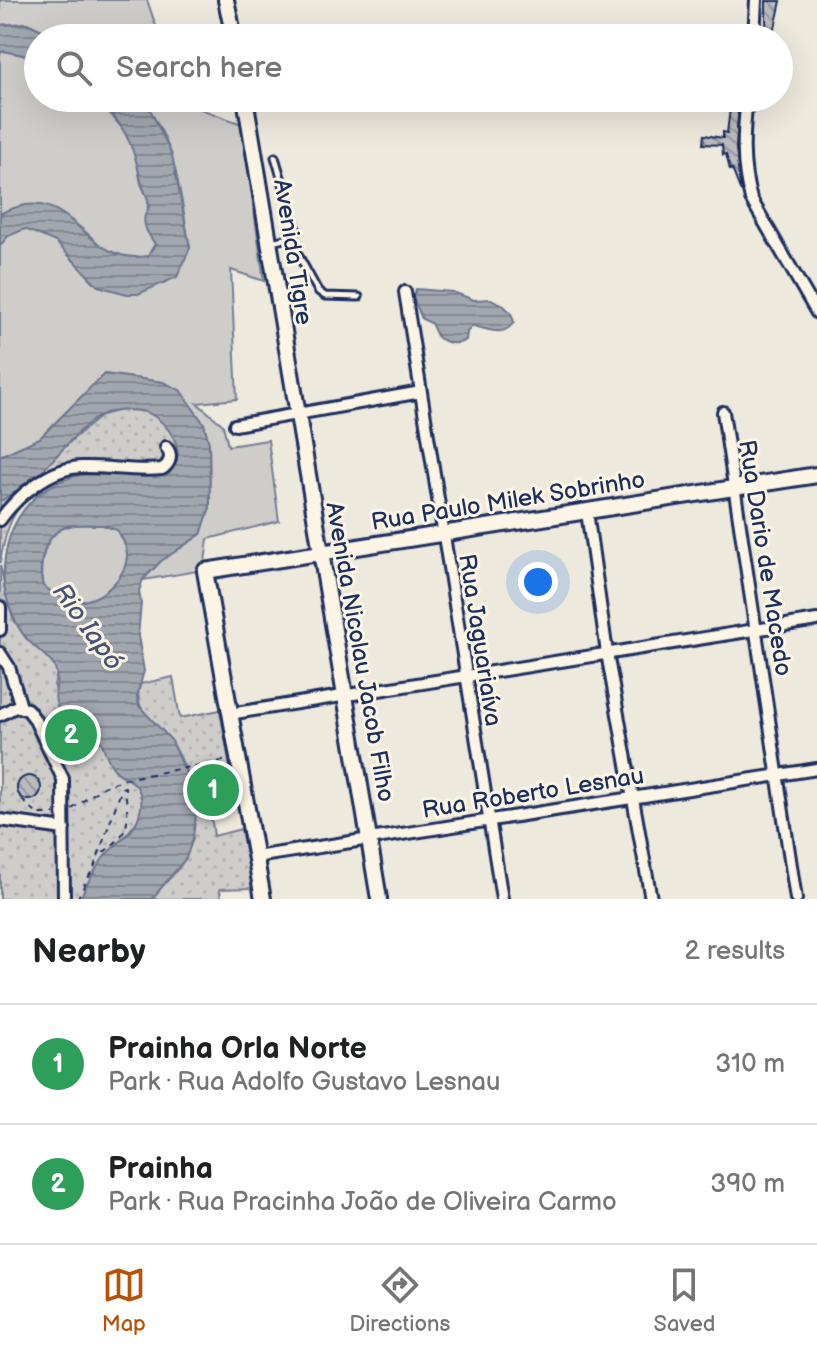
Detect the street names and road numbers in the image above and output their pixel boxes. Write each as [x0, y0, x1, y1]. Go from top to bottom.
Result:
street label: Avenida Tigre [267, 177, 319, 327]
street label: Rua Dario de Macedo [732, 438, 798, 678]
street label: Rua Paulo Milek Sobrinho [369, 465, 647, 537]
street label: Avenida Nicolau Jacob Filho [319, 500, 401, 804]
street label: Rua Jaguariaíva [452, 552, 508, 728]
street label: Rua Roberto Lesnau [420, 761, 646, 825]

